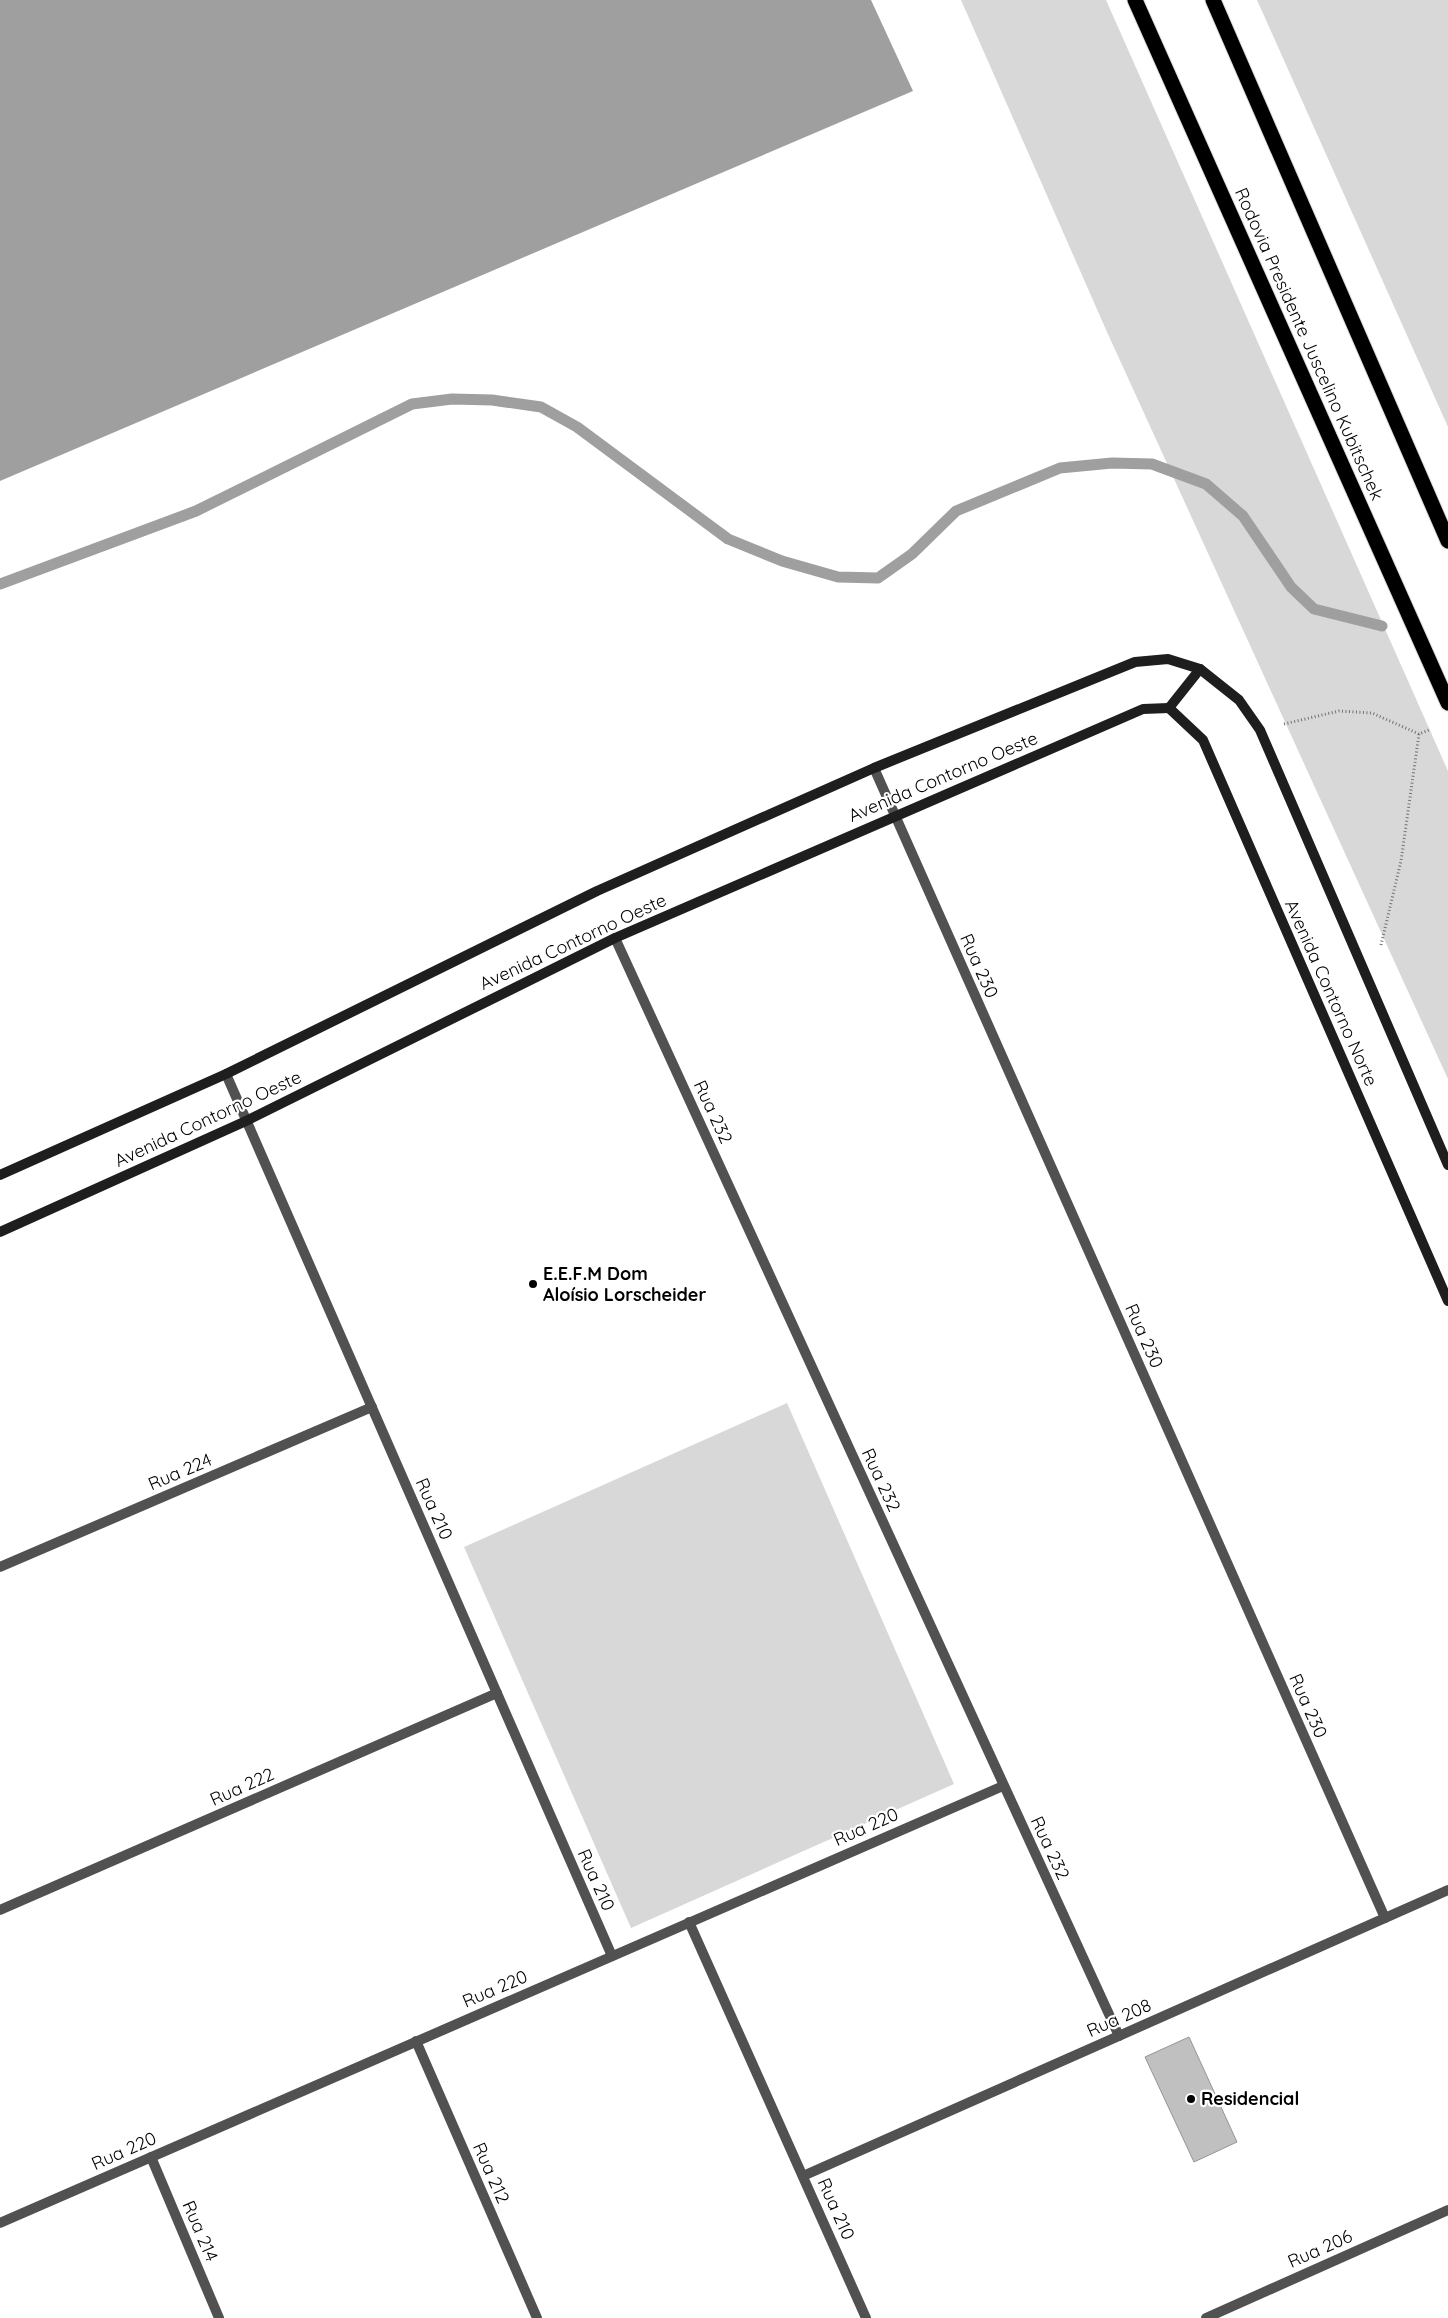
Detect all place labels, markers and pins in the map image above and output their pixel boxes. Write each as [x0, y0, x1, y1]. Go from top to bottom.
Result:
place label: E.E.F.M Dom Aloísio Lorscheider [543, 1262, 706, 1306]
marker: E.E.F.M Dom Aloísio Lorscheider [527, 1278, 539, 1290]
place label: Residencial [1201, 2087, 1299, 2110]
marker: Residencial [1185, 2093, 1197, 2105]

